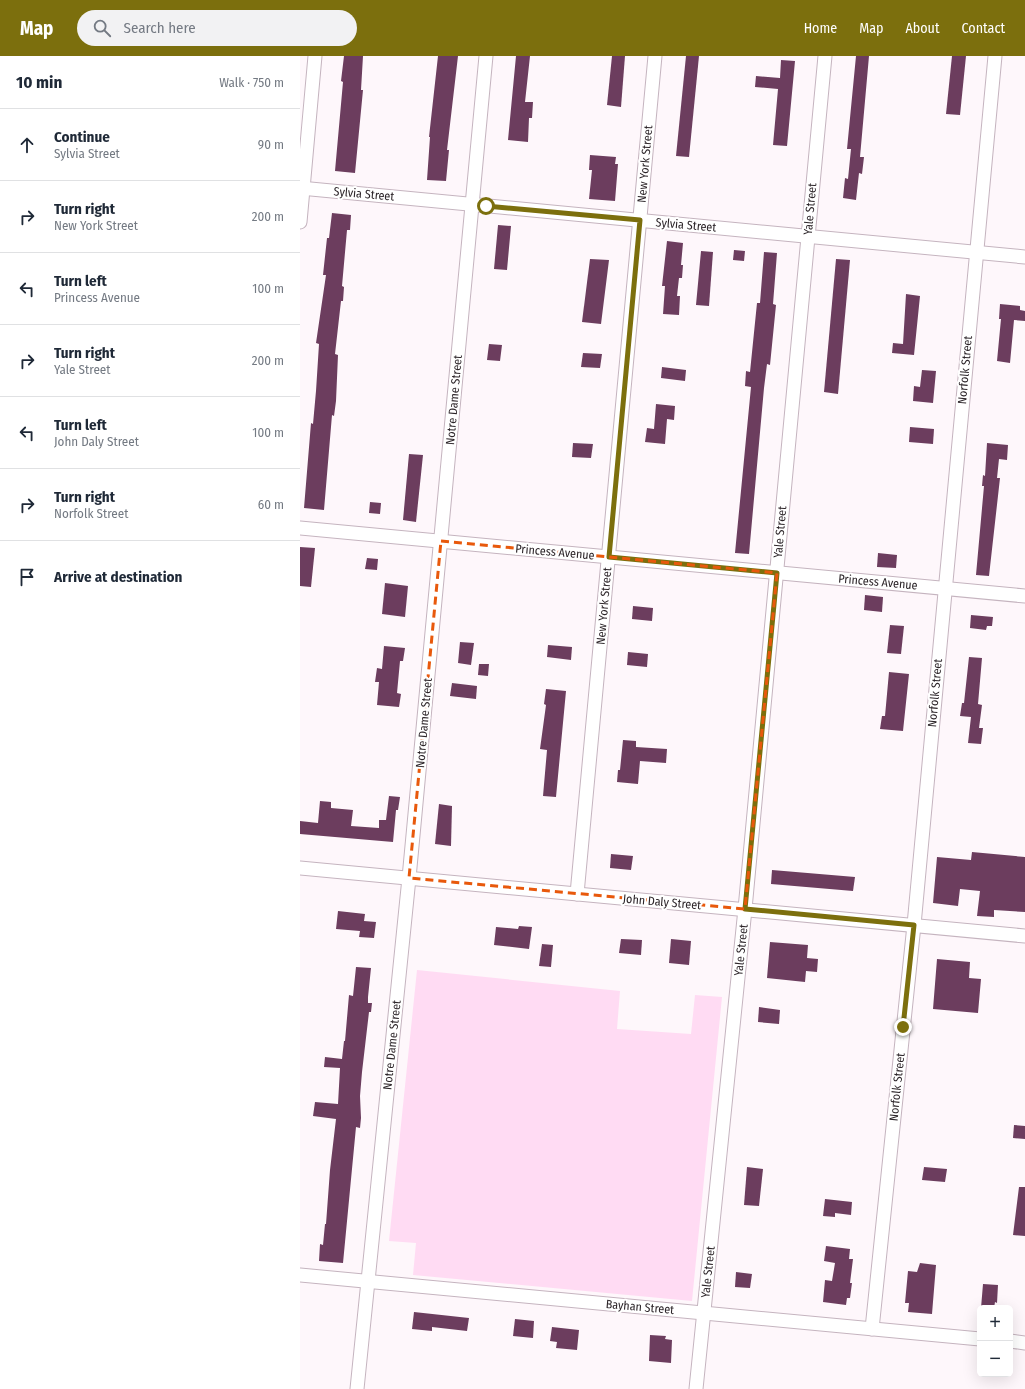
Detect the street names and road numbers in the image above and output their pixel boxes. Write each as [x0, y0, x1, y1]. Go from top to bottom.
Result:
street label: New York Street [635, 125, 655, 203]
street label: Yale Street [801, 182, 819, 236]
street label: Sylvia Street [333, 184, 395, 204]
street label: Sylvia Street [655, 215, 717, 235]
street label: Norfolk Street [955, 335, 975, 405]
street label: Notre Dame Street [443, 354, 465, 446]
street label: Yale Street [771, 505, 789, 559]
street label: Princess Avenue [515, 542, 595, 562]
street label: New York Street [594, 567, 614, 645]
street label: Princess Avenue [838, 572, 918, 592]
street label: Norfolk Street [925, 658, 945, 728]
street label: Notre Dame Street [413, 677, 435, 769]
street label: John Daly Street [622, 892, 702, 912]
street label: Yale Street [731, 923, 751, 977]
street label: Notre Dame Street [380, 999, 404, 1091]
street label: Norfolk Street [886, 1052, 908, 1122]
street label: Yale Street [698, 1245, 718, 1299]
street label: Bayhan Street [605, 1297, 675, 1317]

